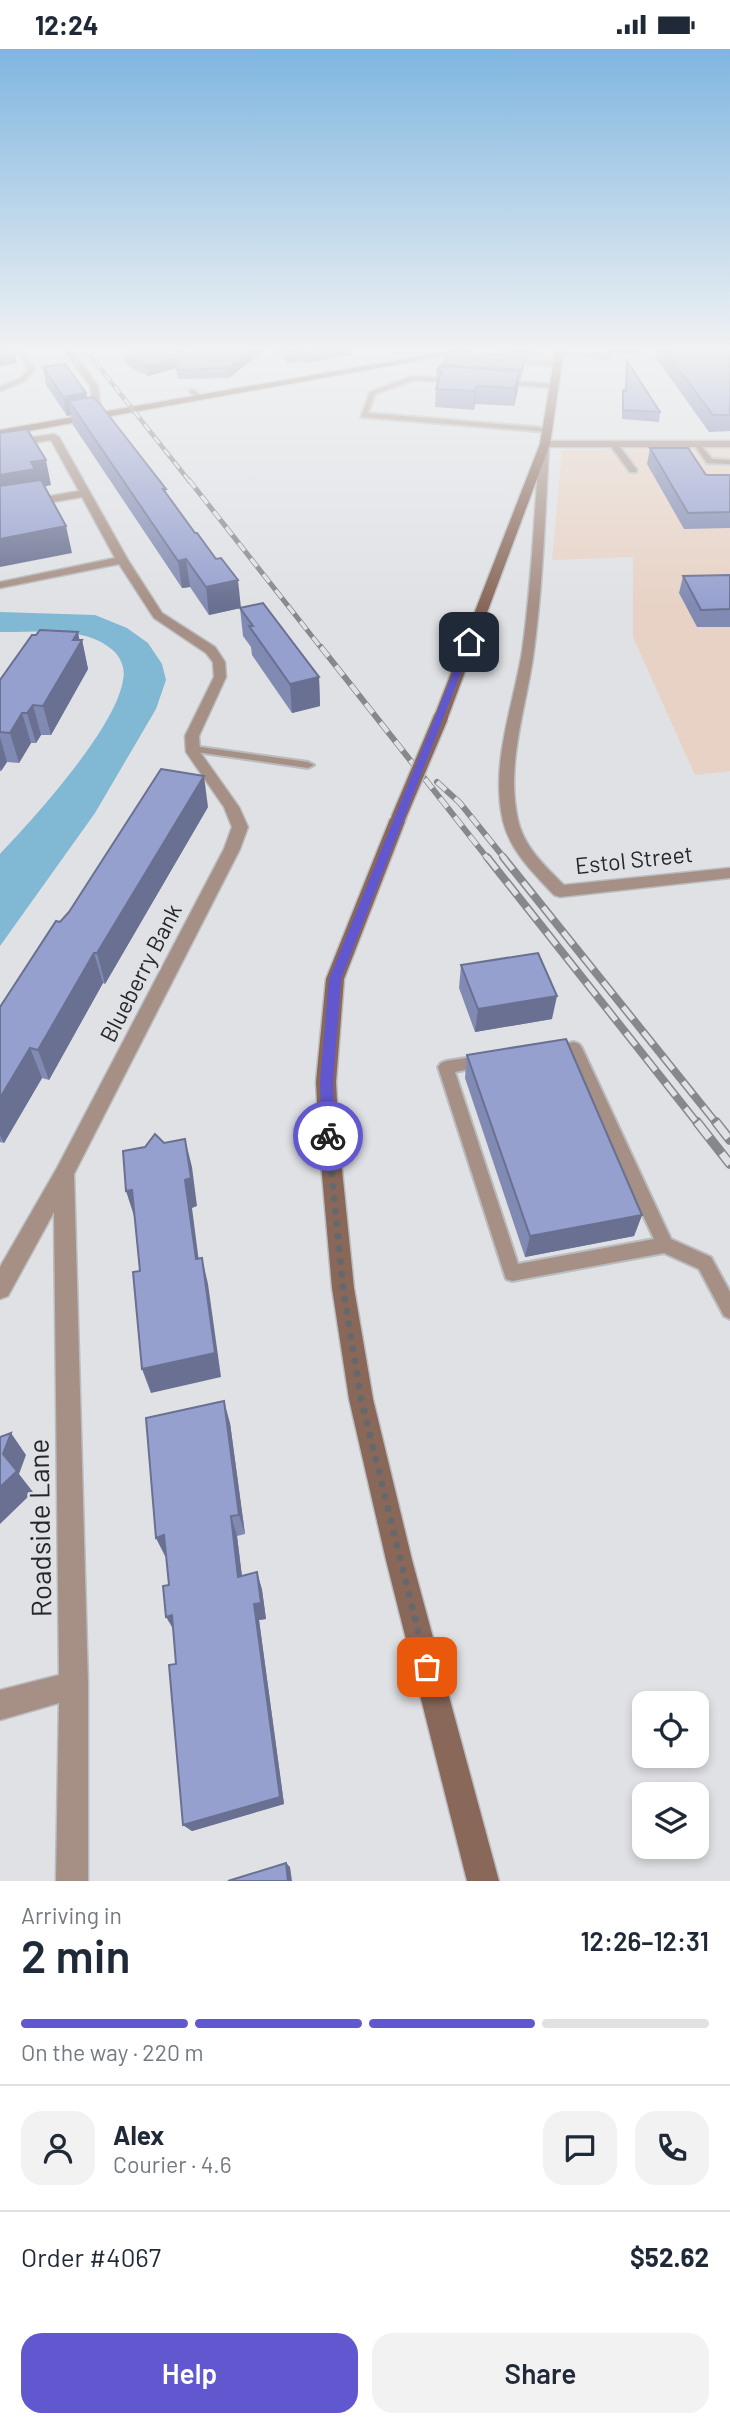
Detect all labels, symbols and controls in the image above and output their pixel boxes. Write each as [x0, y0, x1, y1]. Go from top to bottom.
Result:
text: 12:24 [35, 9, 99, 40]
pin [439, 612, 499, 672]
icon: home [450, 623, 488, 661]
street label: Estol Street [574, 839, 694, 879]
street label: Blueberry Bank [93, 899, 187, 1046]
courier [293, 1101, 363, 1171]
icon: bike [309, 1117, 347, 1155]
street label: Roadside Lane [20, 1439, 58, 1617]
pin [397, 1637, 457, 1697]
icon: bag [408, 1648, 446, 1686]
map controls [632, 1691, 709, 1859]
button: locate [632, 1691, 709, 1768]
button: layers [632, 1782, 709, 1859]
text: Arriving in [21, 1901, 122, 1929]
text: 12:26–12:31 [580, 1925, 709, 1956]
text: 2 min [21, 1927, 130, 1982]
text: On the way · 220 m [21, 2038, 204, 2066]
button: person [21, 2111, 95, 2185]
button: chat [543, 2111, 617, 2185]
button: phone [635, 2111, 709, 2185]
text: Alex [113, 2119, 164, 2150]
text: Courier · 4.6 [113, 2150, 232, 2178]
text: Order #4067 [21, 2241, 161, 2272]
text: $52.62 [630, 2241, 709, 2272]
button: Help [21, 2333, 358, 2413]
button: Share [372, 2333, 709, 2413]

